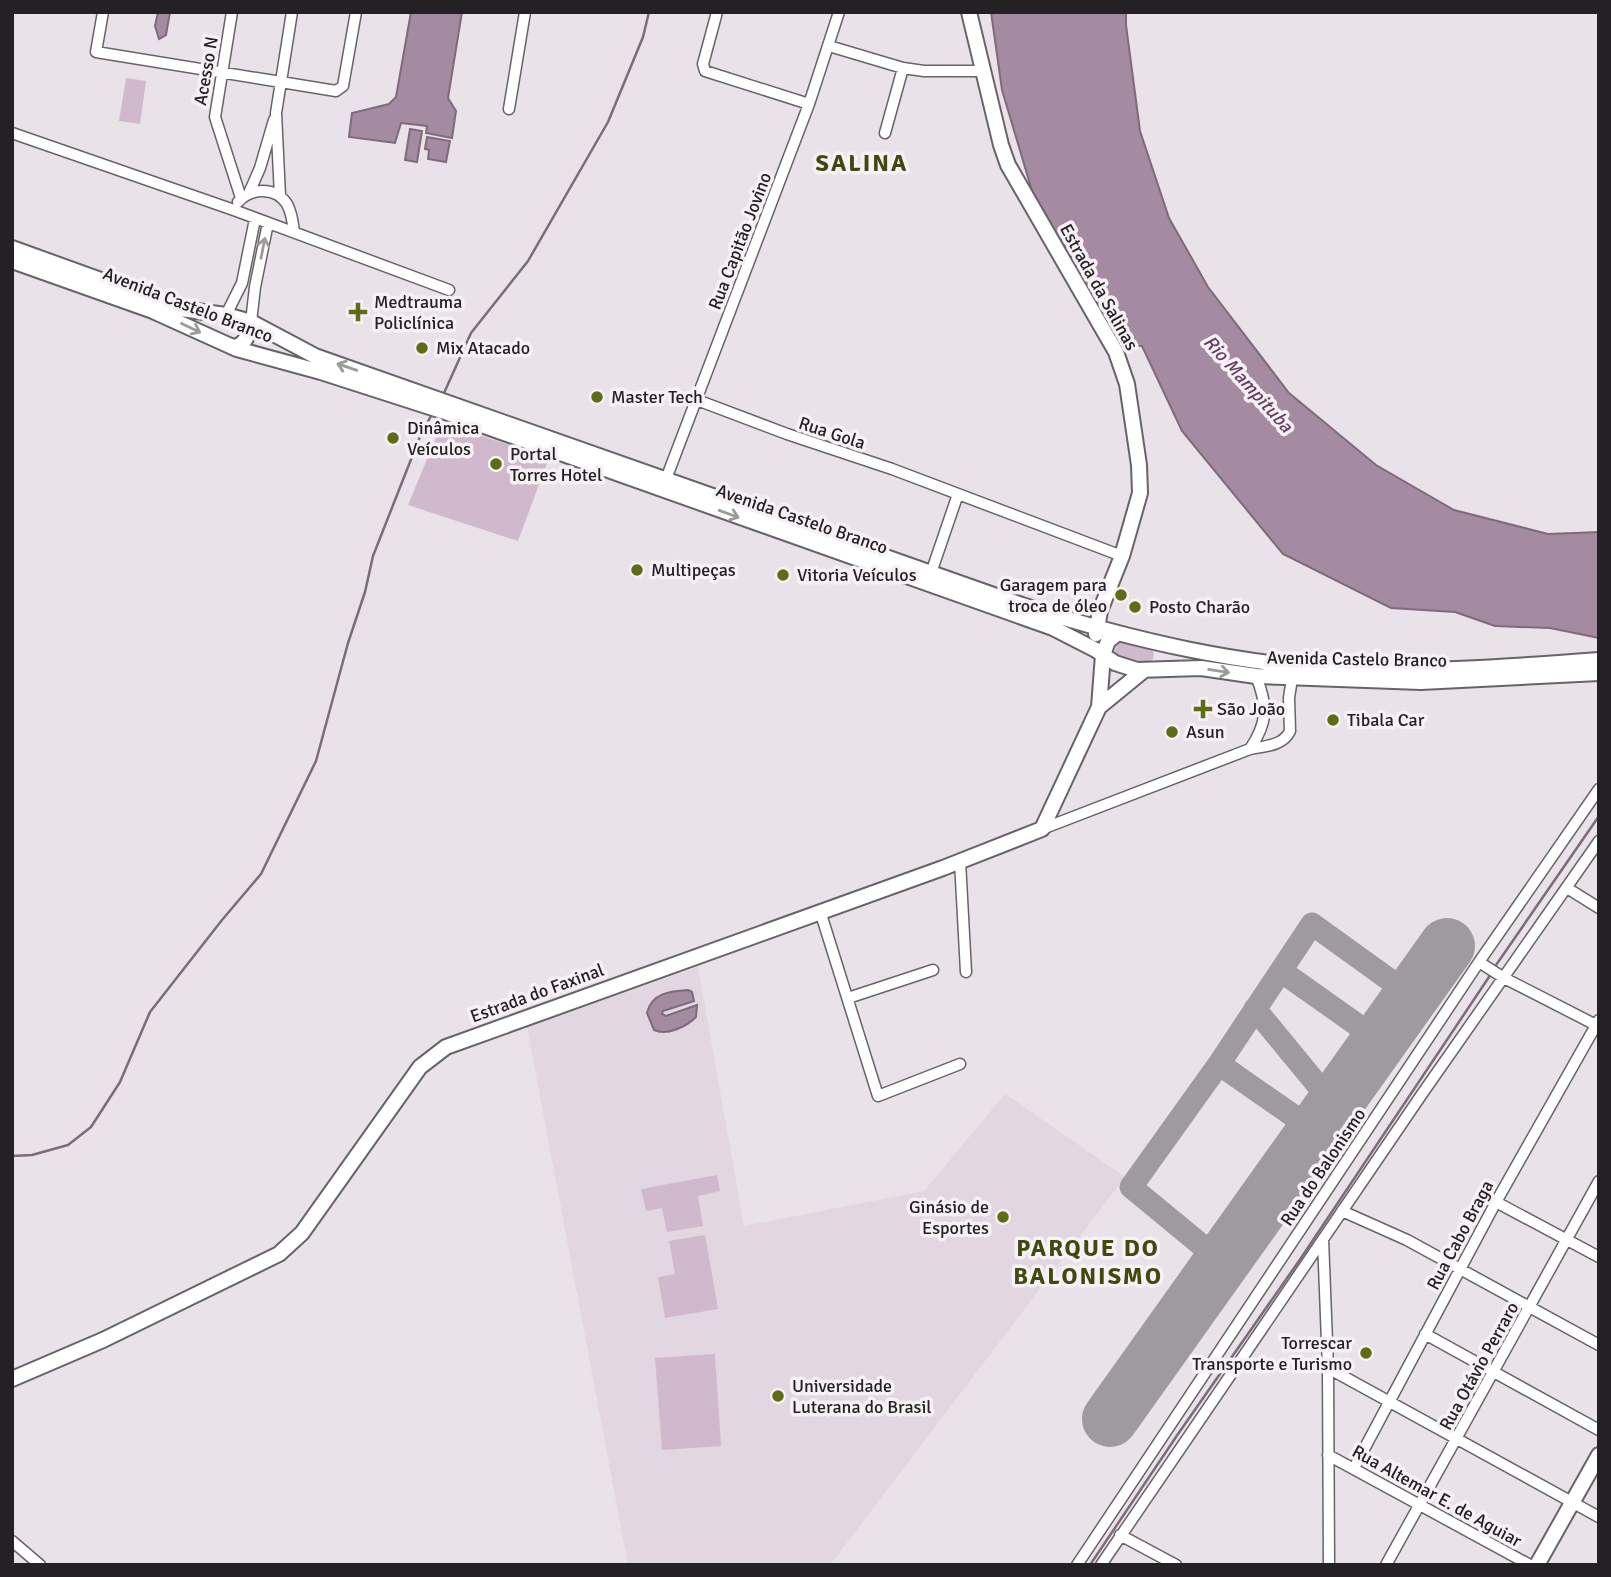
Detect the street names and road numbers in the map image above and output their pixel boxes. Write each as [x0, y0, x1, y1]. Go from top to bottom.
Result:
street label: Acesso N [189, 35, 223, 107]
street label: Rua Capitão Jovino [704, 169, 776, 313]
street label: Estrada da Salinas [1055, 220, 1143, 354]
street label: Avenida Castelo Branco [100, 262, 276, 348]
street label: Rua Gola [796, 412, 868, 454]
street label: Avenida Castelo Branco [713, 479, 891, 559]
street label: Avenida Castelo Branco [1267, 646, 1447, 672]
street label: Estrada do Faxinal [467, 959, 607, 1027]
street label: Rua do Balonismo [1276, 1104, 1370, 1230]
street label: Rua Cabo Braga [1422, 1176, 1498, 1294]
street label: Rua Otávio Perraro [1435, 1298, 1523, 1434]
street label: Rua Altemar E. de Aguiar [1348, 1440, 1526, 1552]

